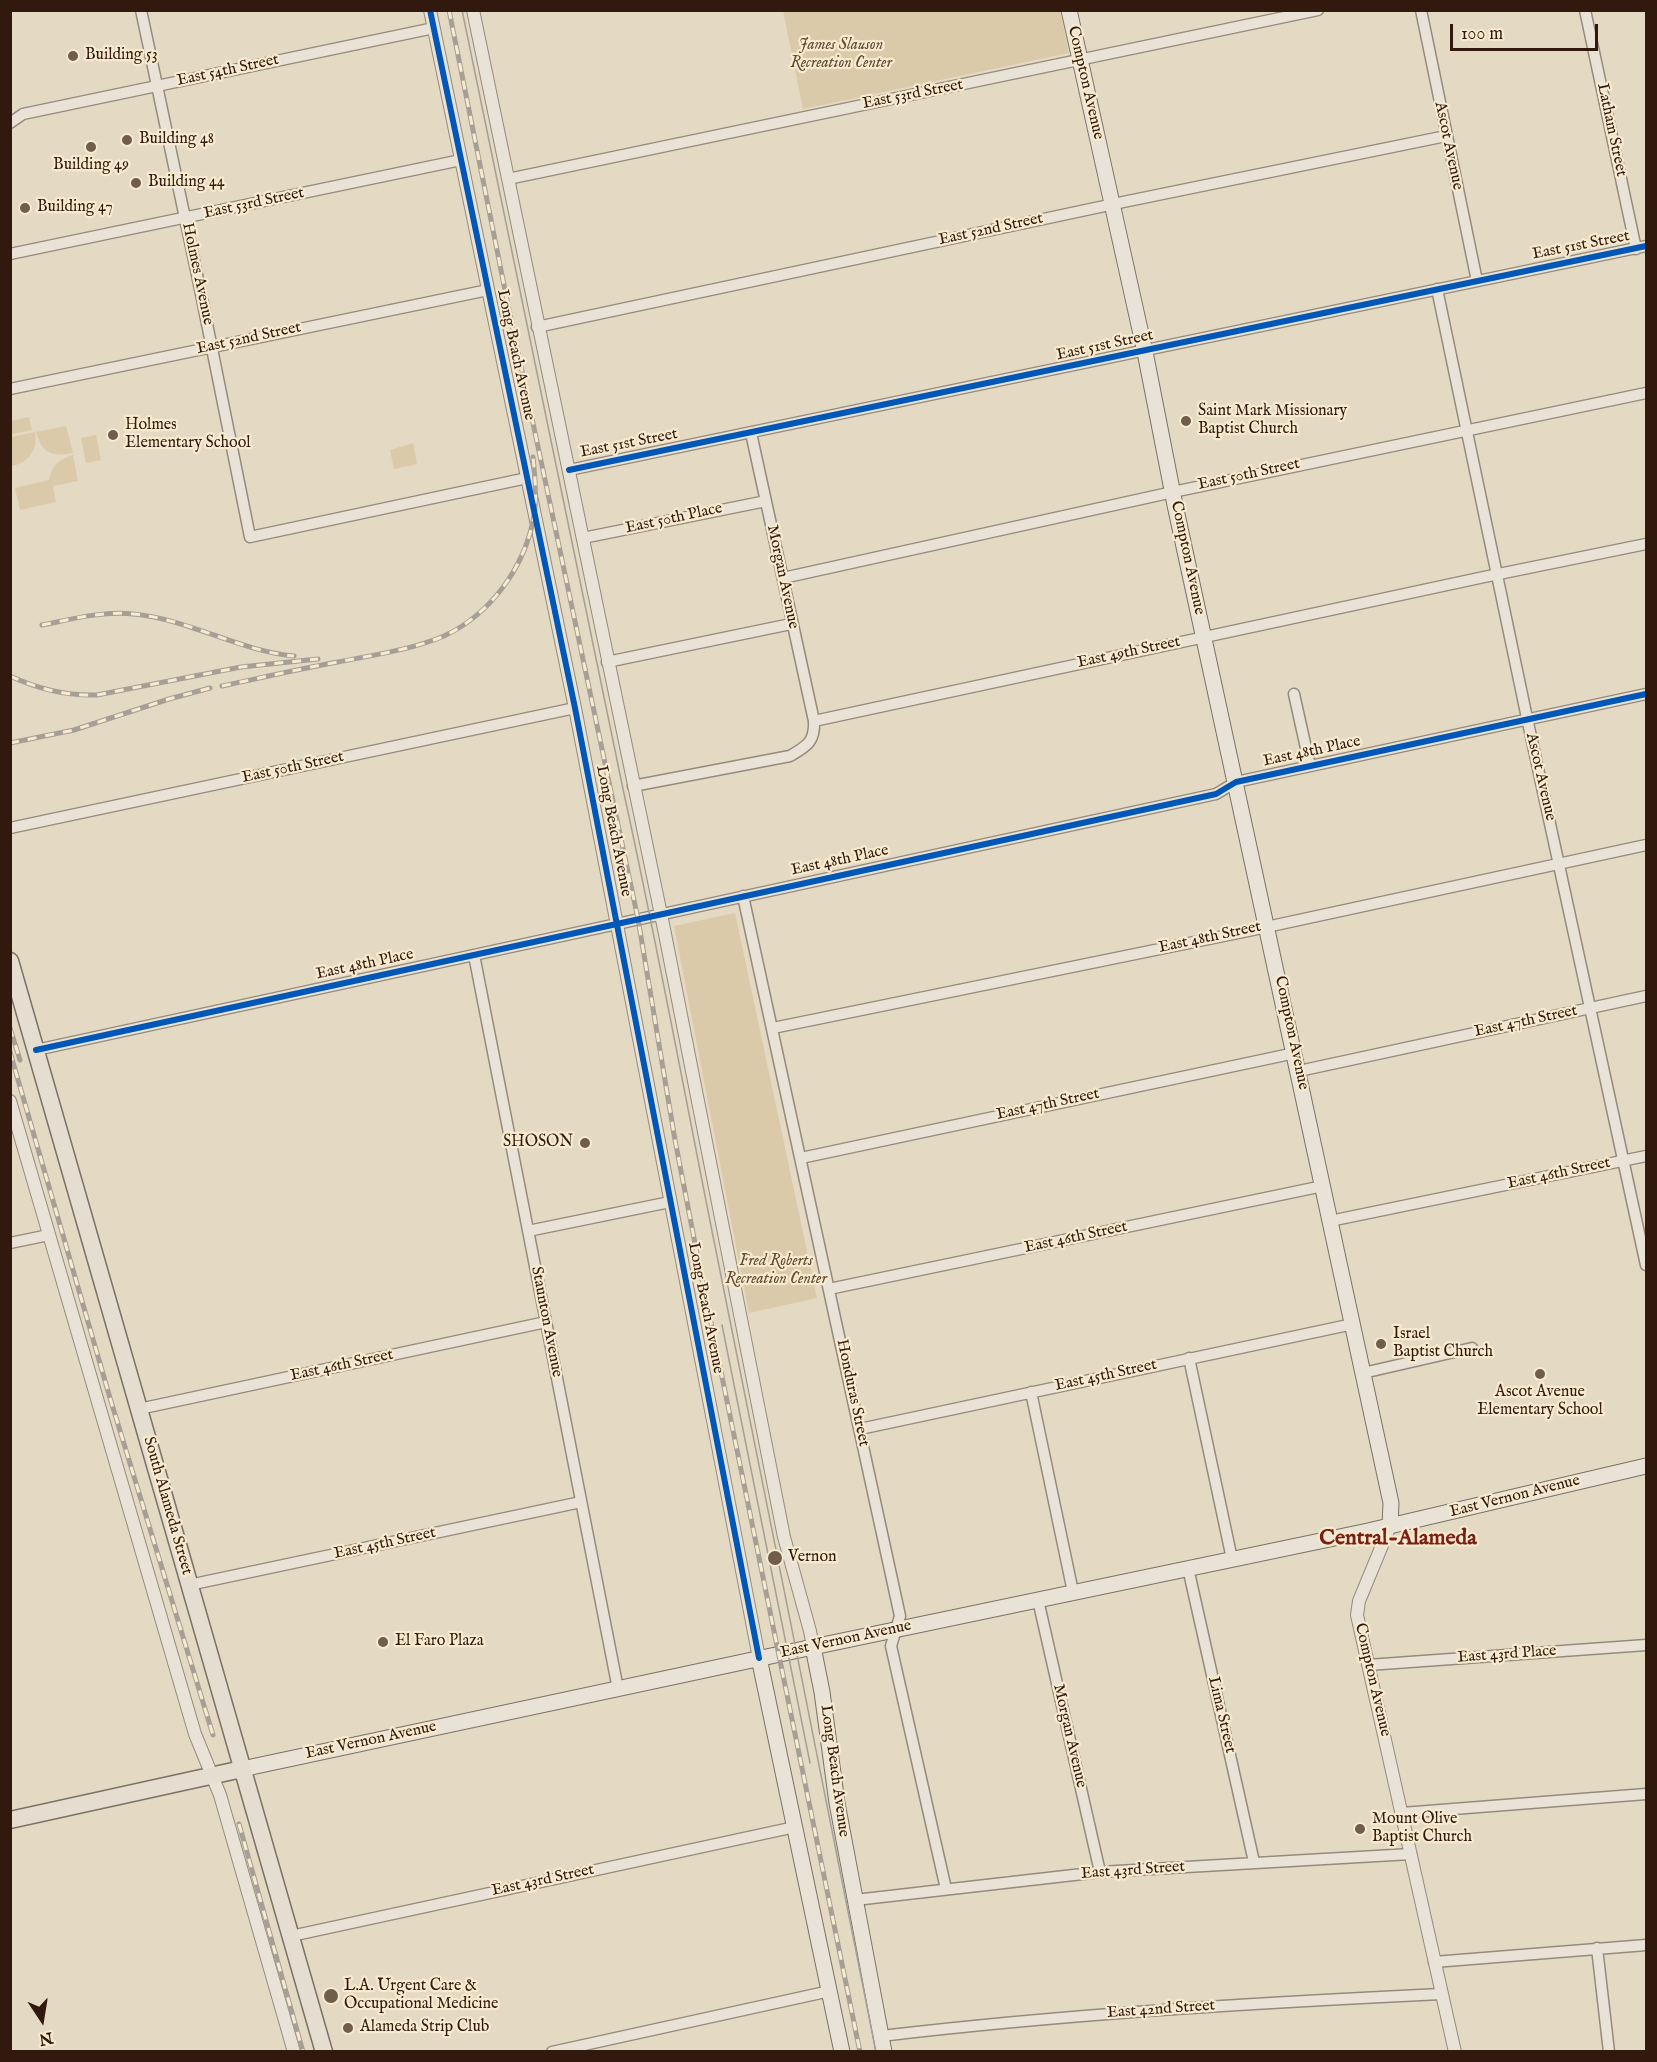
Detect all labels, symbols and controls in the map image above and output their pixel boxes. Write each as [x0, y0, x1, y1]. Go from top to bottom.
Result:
scale bar [1453, 12, 1602, 50]
text: 100 m [1461, 23, 1503, 46]
street label: Compton Avenue [1063, 24, 1107, 142]
park label: James Slauson Recreation Center [790, 36, 892, 74]
place label: Building 53 [85, 46, 158, 66]
marker: Building 53 [66, 49, 80, 63]
street label: East 54th Street [175, 51, 281, 91]
street label: East 53rd Street [861, 76, 965, 114]
street label: Latham Street [1592, 82, 1630, 178]
street label: Ascot Avenue [1429, 100, 1467, 192]
place label: Building 48 [139, 130, 214, 150]
marker: Building 48 [120, 133, 134, 147]
marker: Building 49 [84, 140, 98, 154]
place label: Building 49 [53, 156, 129, 176]
place label: Building 44 [148, 173, 225, 193]
marker: Building 44 [129, 176, 143, 190]
street label: East 53rd Street [202, 184, 306, 224]
place label: Building 47 [37, 198, 113, 218]
marker: Building 47 [18, 201, 32, 215]
street label: East 52nd Street [937, 210, 1045, 250]
street label: Holmes Avenue [177, 221, 217, 327]
street label: East 51st Street [1531, 227, 1631, 265]
street label: Long Beach Avenue [492, 288, 538, 422]
street label: East 52nd Street [195, 319, 303, 359]
street label: East 51st Street [1055, 326, 1155, 366]
place label: Saint Mark Missionary Baptist Church [1198, 402, 1347, 440]
marker: Saint Mark Missionary Baptist Church [1179, 414, 1193, 428]
place label: Holmes Elementary School [125, 416, 251, 454]
street label: East 51st Street [579, 425, 679, 463]
marker: Holmes Elementary School [106, 428, 120, 442]
street label: East 50th Street [1196, 455, 1302, 495]
street label: East 50th Place [624, 499, 724, 539]
street label: Compton Avenue [1166, 499, 1208, 617]
street label: Morgan Avenue [762, 523, 802, 631]
street label: East 49th Street [1076, 633, 1182, 673]
street label: Ascot Avenue [1521, 731, 1559, 823]
street label: East 48th Place [1262, 732, 1362, 772]
street label: East 50th Street [240, 748, 346, 788]
street label: Long Beach Avenue [591, 764, 635, 898]
street label: East 48th Place [790, 841, 890, 881]
street label: East 48th Street [1157, 918, 1263, 958]
street label: East 48th Place [315, 945, 415, 985]
street label: Compton Avenue [1270, 974, 1312, 1092]
street label: East 47th Street [1473, 1002, 1579, 1042]
street label: East 47th Street [995, 1085, 1101, 1125]
place label: SHOSON [503, 1133, 573, 1153]
marker: SHOSON [578, 1136, 592, 1150]
street label: East 46th Street [1506, 1154, 1612, 1194]
street label: East 46th Street [1023, 1218, 1129, 1258]
street label: Long Beach Avenue [683, 1241, 727, 1375]
park label: Fred Roberts Recreation Center [725, 1252, 827, 1290]
street label: Staunton Avenue [526, 1265, 566, 1379]
place label: Israel Baptist Church [1393, 1325, 1493, 1363]
marker: Israel Baptist Church [1374, 1337, 1388, 1351]
street label: Honduras Street [831, 1338, 873, 1448]
street label: East 46th Street [289, 1346, 395, 1386]
street label: East 45th Street [1053, 1356, 1159, 1396]
marker: Ascot Avenue Elementary School [1533, 1367, 1547, 1381]
place label: Ascot Avenue Elementary School [1477, 1383, 1603, 1421]
street label: South Alameda Street [138, 1435, 196, 1577]
street label: East Vernon Avenue [1448, 1472, 1582, 1522]
street label: East 45th Street [332, 1524, 438, 1564]
district label: Central-Alameda [1319, 1526, 1477, 1552]
place label: Vernon [788, 1548, 836, 1568]
marker: Vernon [766, 1549, 784, 1567]
street label: East Vernon Avenue [779, 1617, 913, 1663]
street label: Compton Avenue [1350, 1621, 1394, 1739]
place label: El Faro Plaza [395, 1632, 484, 1652]
marker: El Faro Plaza [376, 1635, 390, 1649]
street label: East 43rd Place [1457, 1642, 1557, 1668]
street label: Lima Street [1203, 1675, 1239, 1755]
street label: Morgan Avenue [1048, 1682, 1090, 1790]
street label: Long Beach Avenue [815, 1704, 853, 1838]
street label: East Vernon Avenue [304, 1718, 438, 1764]
place label: Mount Olive Baptist Church [1372, 1810, 1472, 1848]
marker: Mount Olive Baptist Church [1353, 1822, 1367, 1836]
street label: East 43rd Street [1080, 1858, 1186, 1884]
street label: East 43rd Street [490, 1861, 596, 1901]
place label: L.A. Urgent Care & Occupational Medicine [344, 1977, 498, 2015]
marker: L.A. Urgent Care & Occupational Medicine [322, 1987, 340, 2005]
north arrow [12, 1990, 72, 2050]
street label: East 42nd Street [1106, 1997, 1216, 2023]
place label: Alameda Strip Club [360, 2018, 489, 2038]
marker: Alameda Strip Club [341, 2021, 355, 2035]
text: N [37, 2026, 55, 2049]

